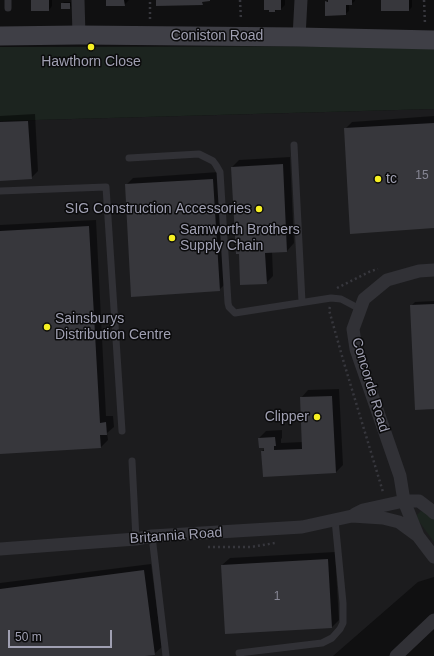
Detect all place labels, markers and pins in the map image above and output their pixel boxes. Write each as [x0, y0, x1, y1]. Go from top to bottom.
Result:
marker: Hawthorn Close [86, 42, 96, 52]
place label: Hawthorn Close [41, 54, 141, 70]
place label: tc [386, 171, 397, 187]
marker: tc [373, 174, 383, 184]
place label: SIG Construction Accessories [65, 201, 251, 217]
marker: SIG Construction Accessories [254, 204, 264, 214]
place label: Samworth Brothers Supply Chain [180, 222, 300, 254]
marker: Samworth Brothers Supply Chain [167, 233, 177, 243]
place label: Sainsburys Distribution Centre [55, 311, 171, 344]
marker: Sainsburys Distribution Centre [42, 322, 52, 332]
place label: Clipper [265, 409, 309, 425]
marker: Clipper [312, 412, 322, 422]

